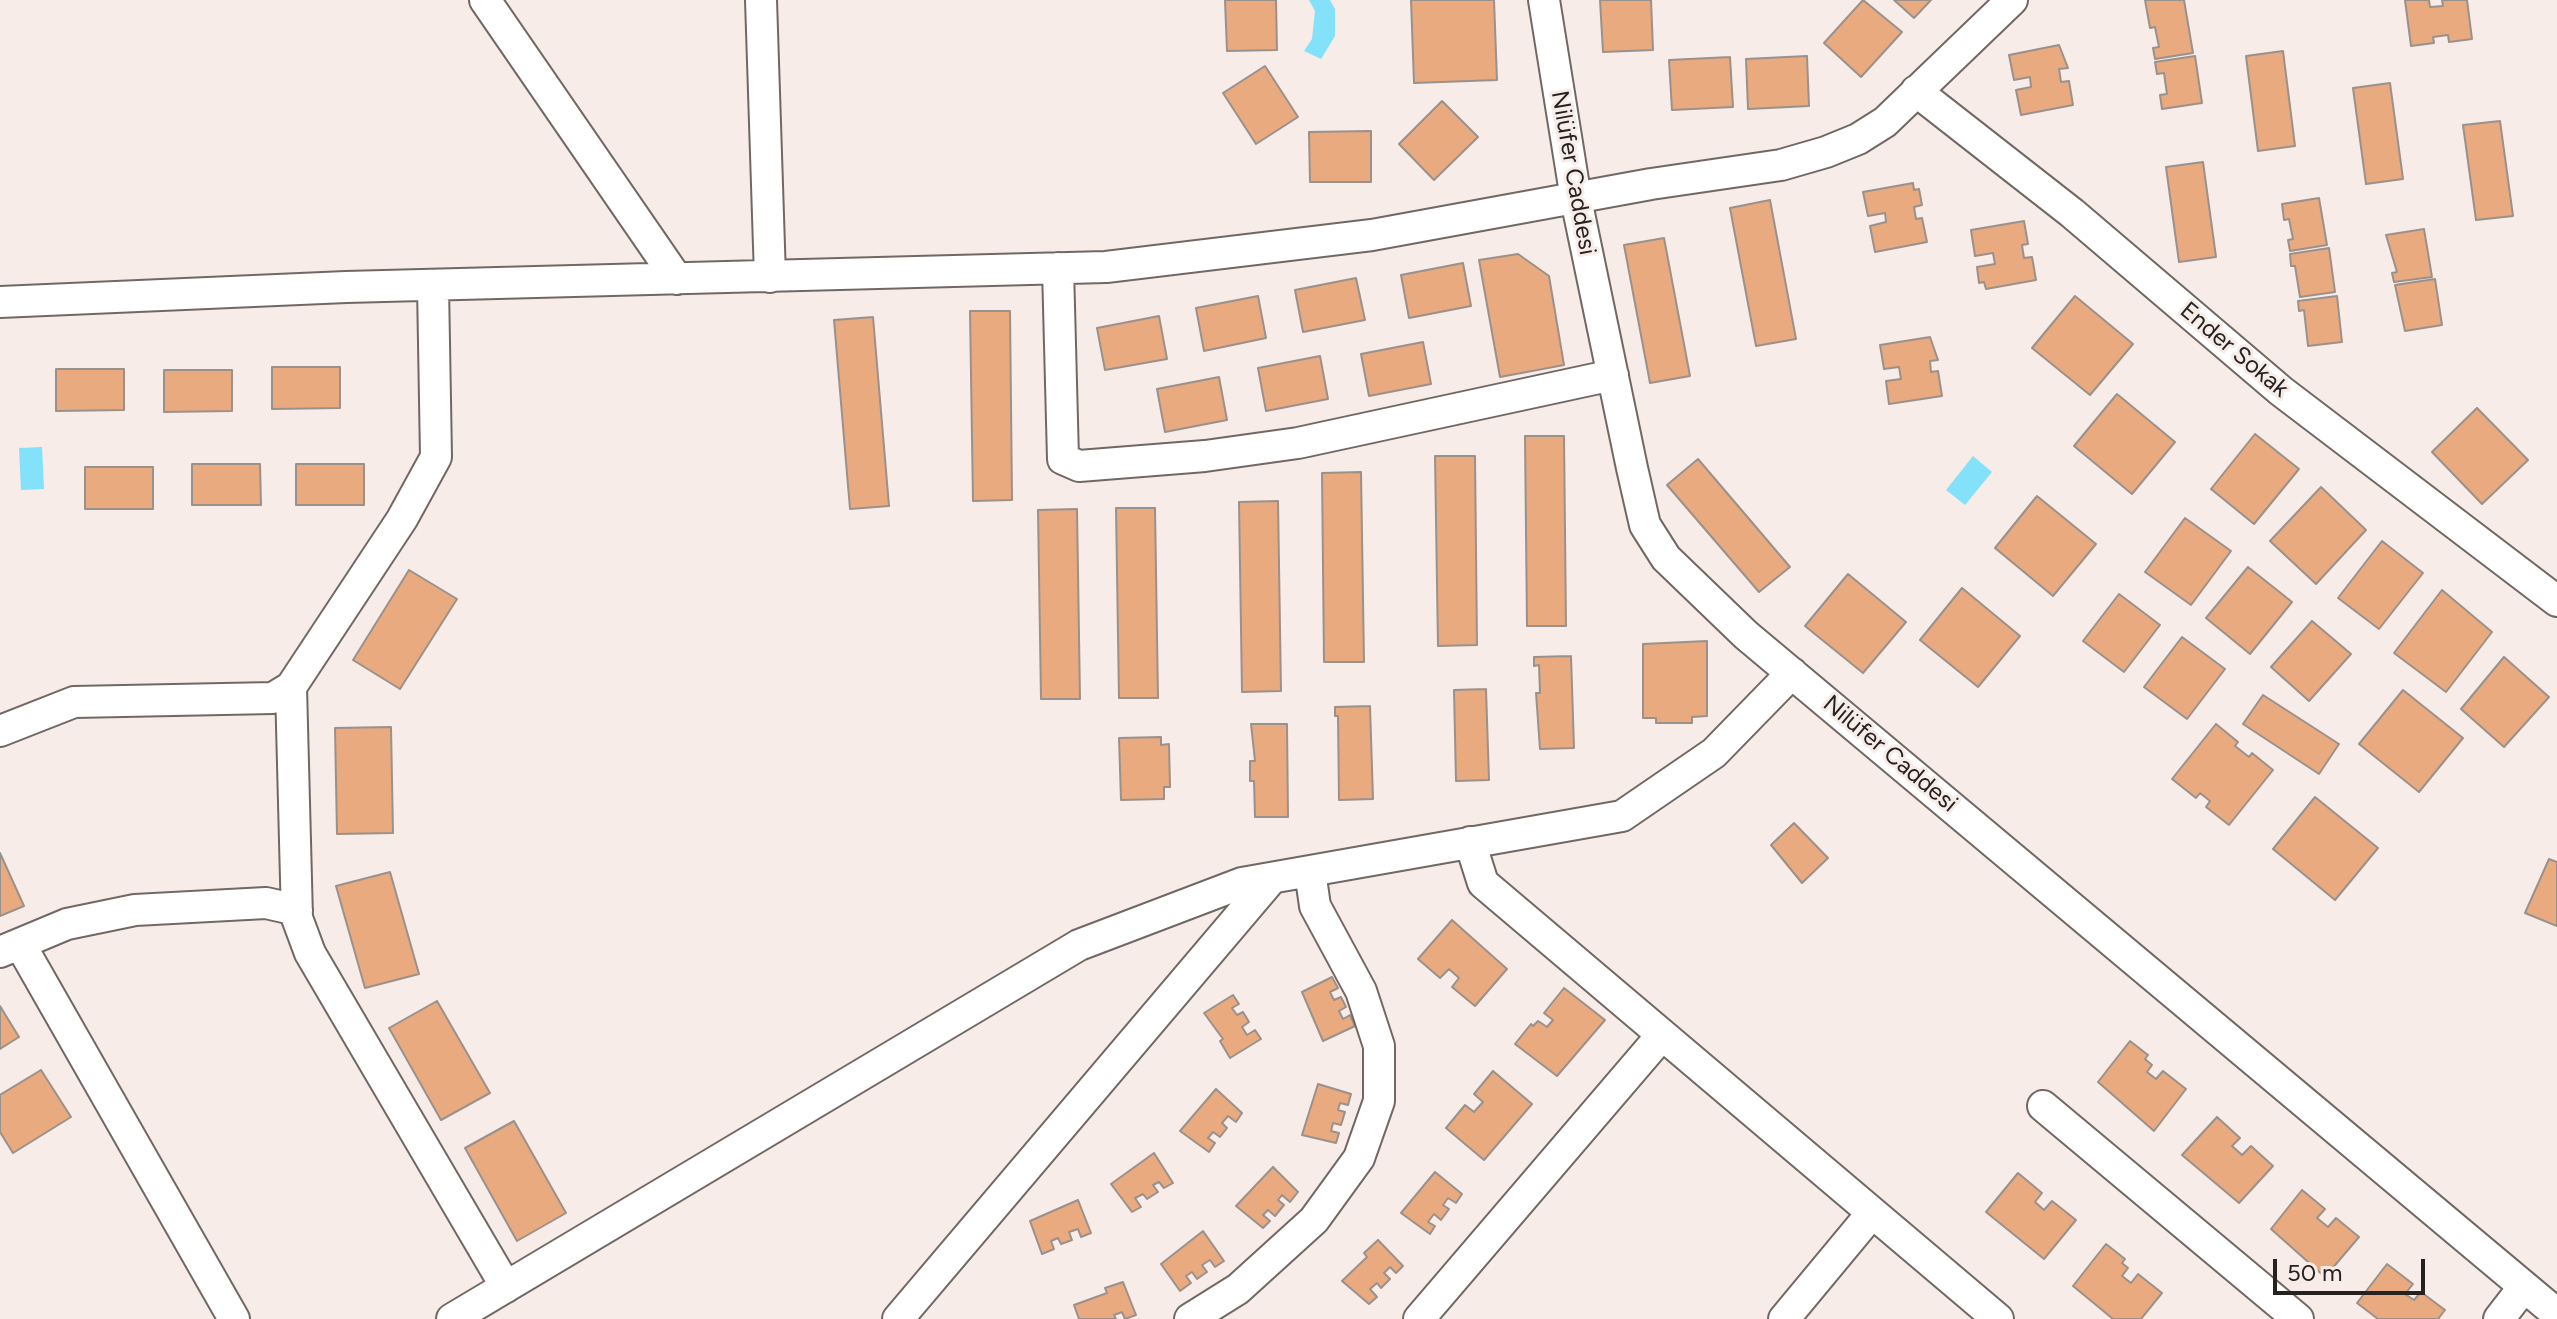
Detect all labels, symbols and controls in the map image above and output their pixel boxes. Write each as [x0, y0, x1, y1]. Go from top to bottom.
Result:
street label: Nilüfer Caddesi [1544, 89, 1602, 257]
street label: Ender Sokak [2174, 296, 2294, 404]
street label: Nilüfer Caddesi [1817, 690, 1963, 818]
scale bar [2277, 1243, 2429, 1293]
text: 50 m [2287, 1258, 2343, 1287]

